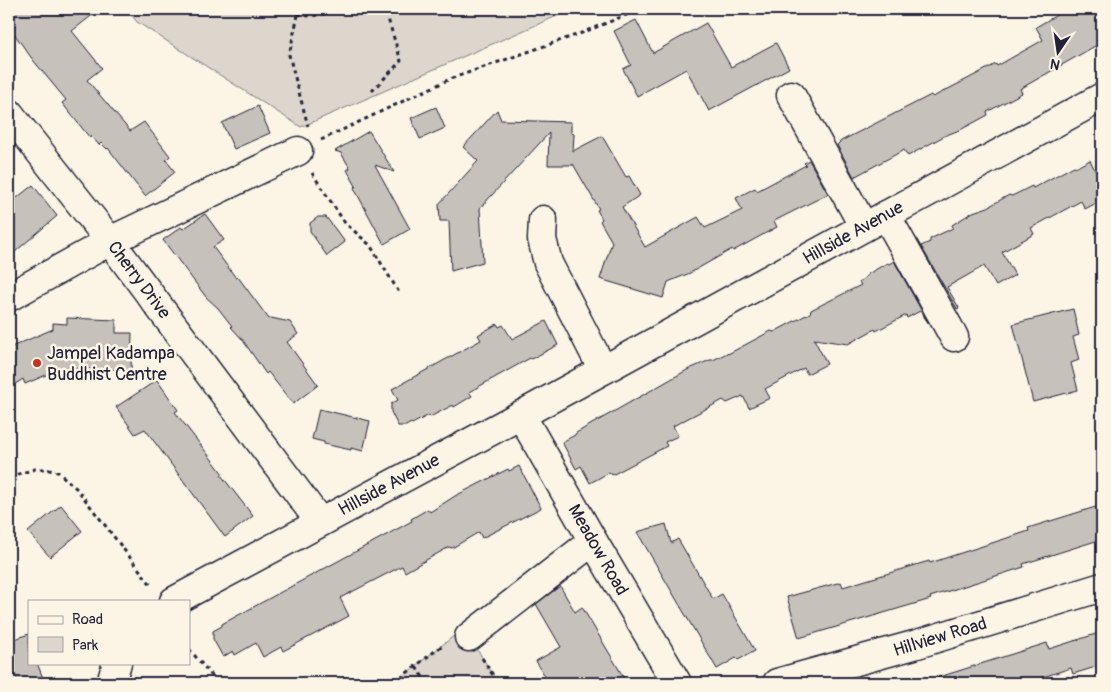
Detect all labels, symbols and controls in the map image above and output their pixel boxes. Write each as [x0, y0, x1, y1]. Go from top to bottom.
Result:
north arrow [1034, 28, 1084, 78]
text: N [1049, 55, 1062, 74]
street label: Hillside Avenue [799, 196, 907, 270]
street label: Cherry Drive [102, 237, 176, 323]
place label: Jampel Kadampa Buddhist Centre [47, 342, 175, 386]
marker: Jampel Kadampa Buddhist Centre [31, 357, 43, 369]
street label: Hillside Avenue [334, 449, 444, 521]
street label: Meadow Road [563, 500, 633, 600]
legend [28, 600, 190, 664]
text: Road [72, 610, 103, 629]
street label: Hillview Road [890, 612, 990, 662]
text: Park [72, 636, 99, 655]

